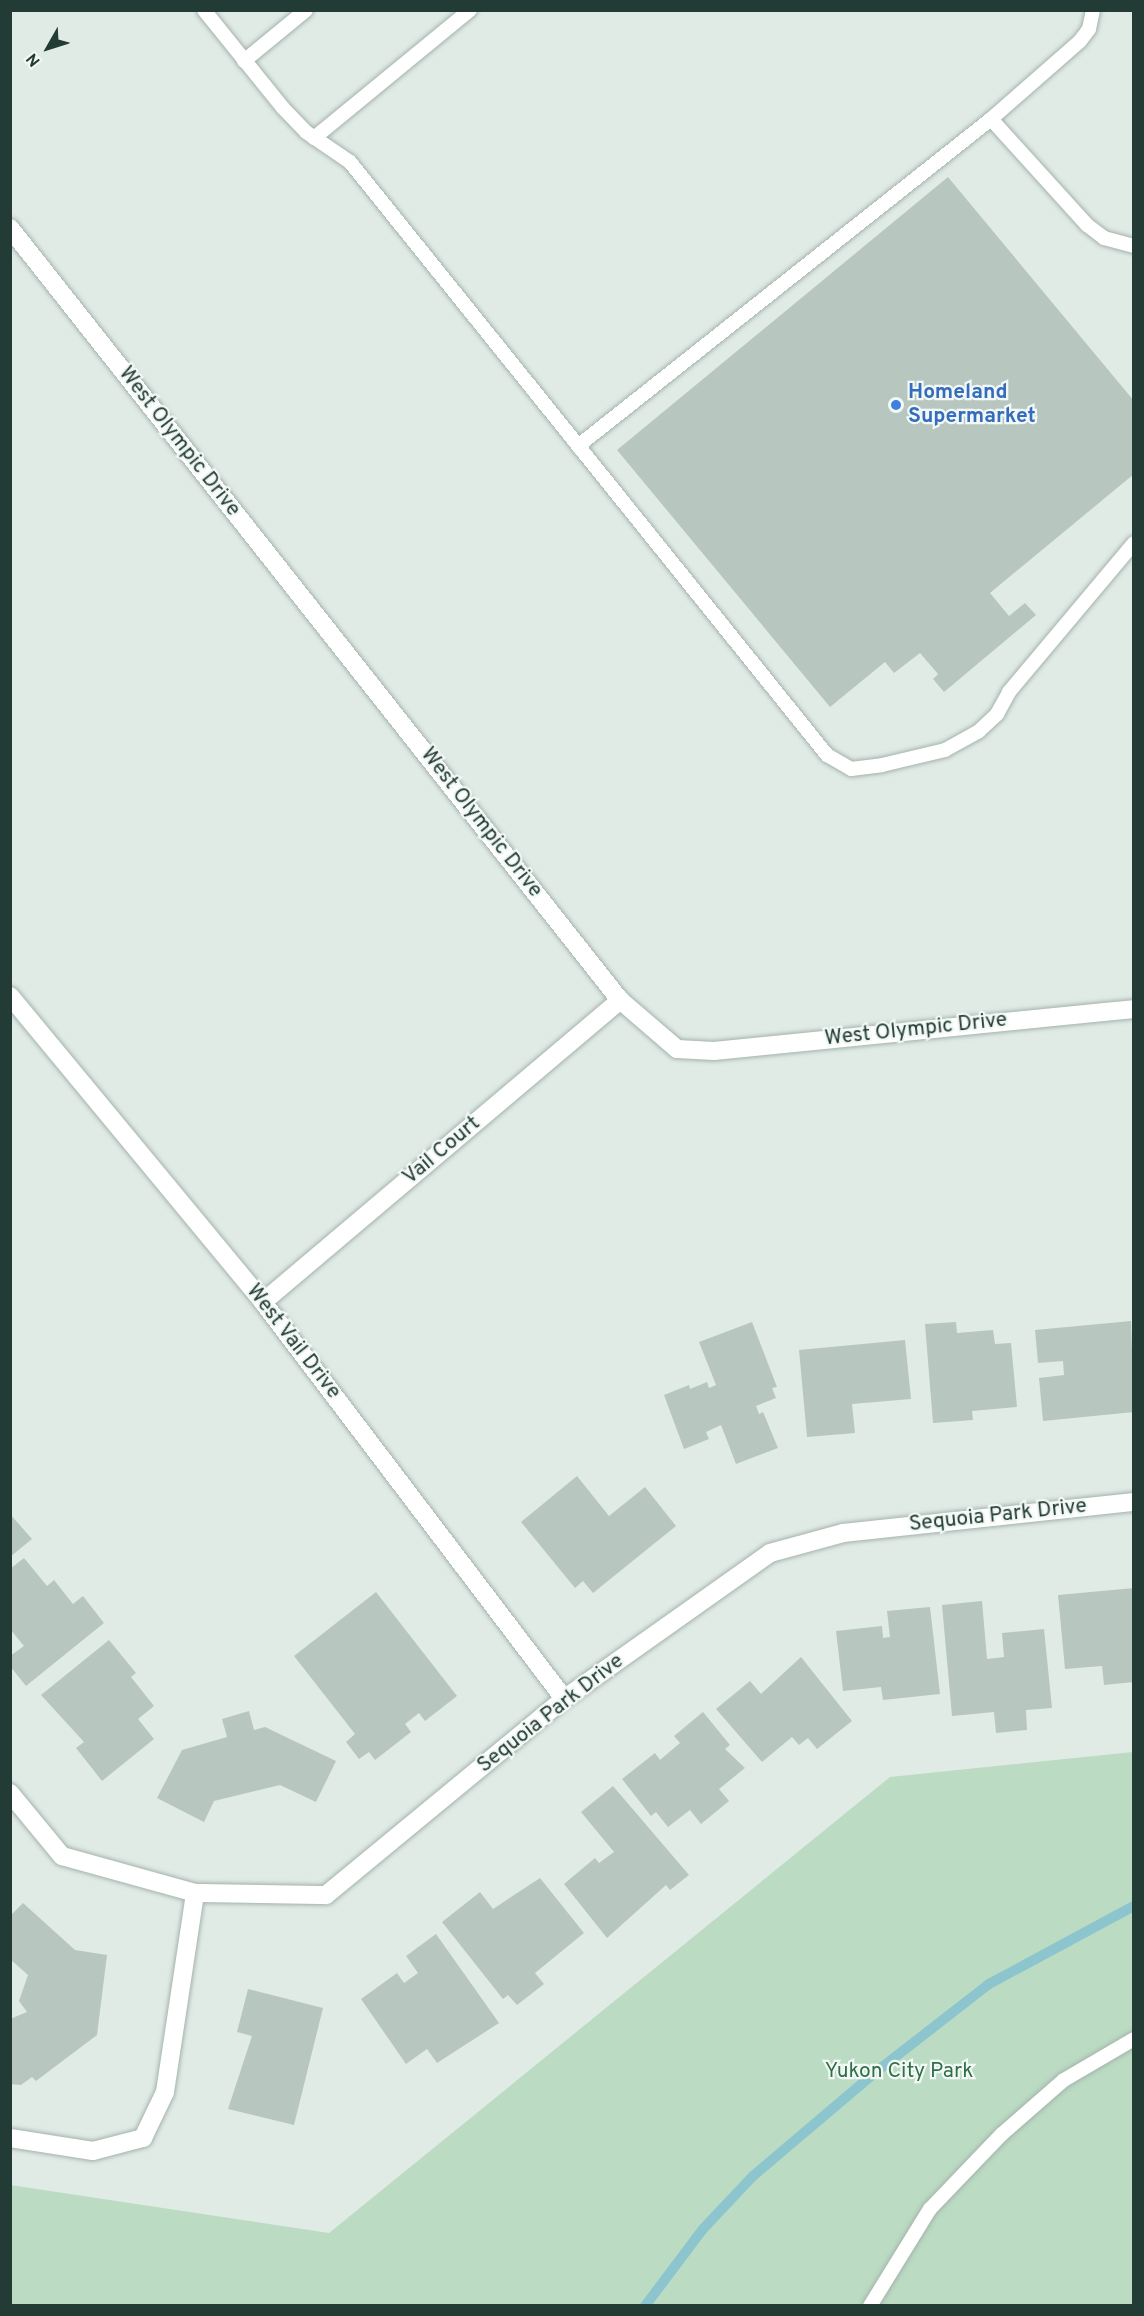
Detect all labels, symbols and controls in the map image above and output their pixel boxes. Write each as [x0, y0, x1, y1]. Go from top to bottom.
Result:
north arrow [18, 18, 78, 78]
text: N [23, 49, 45, 70]
street label: West Olympic Drive [113, 362, 245, 522]
place label: Homeland Supermarket [908, 380, 1036, 430]
marker: Homeland Supermarket [889, 398, 903, 412]
street label: West Olympic Drive [415, 743, 547, 903]
street label: West Olympic Drive [823, 1008, 1009, 1052]
street label: Vail Court [398, 1112, 486, 1190]
street label: West Vail Drive [240, 1279, 346, 1405]
street label: Sequoia Park Drive [908, 1494, 1088, 1538]
street label: Sequoia Park Drive [473, 1649, 629, 1779]
park label: Yukon City Park [825, 2059, 973, 2085]

